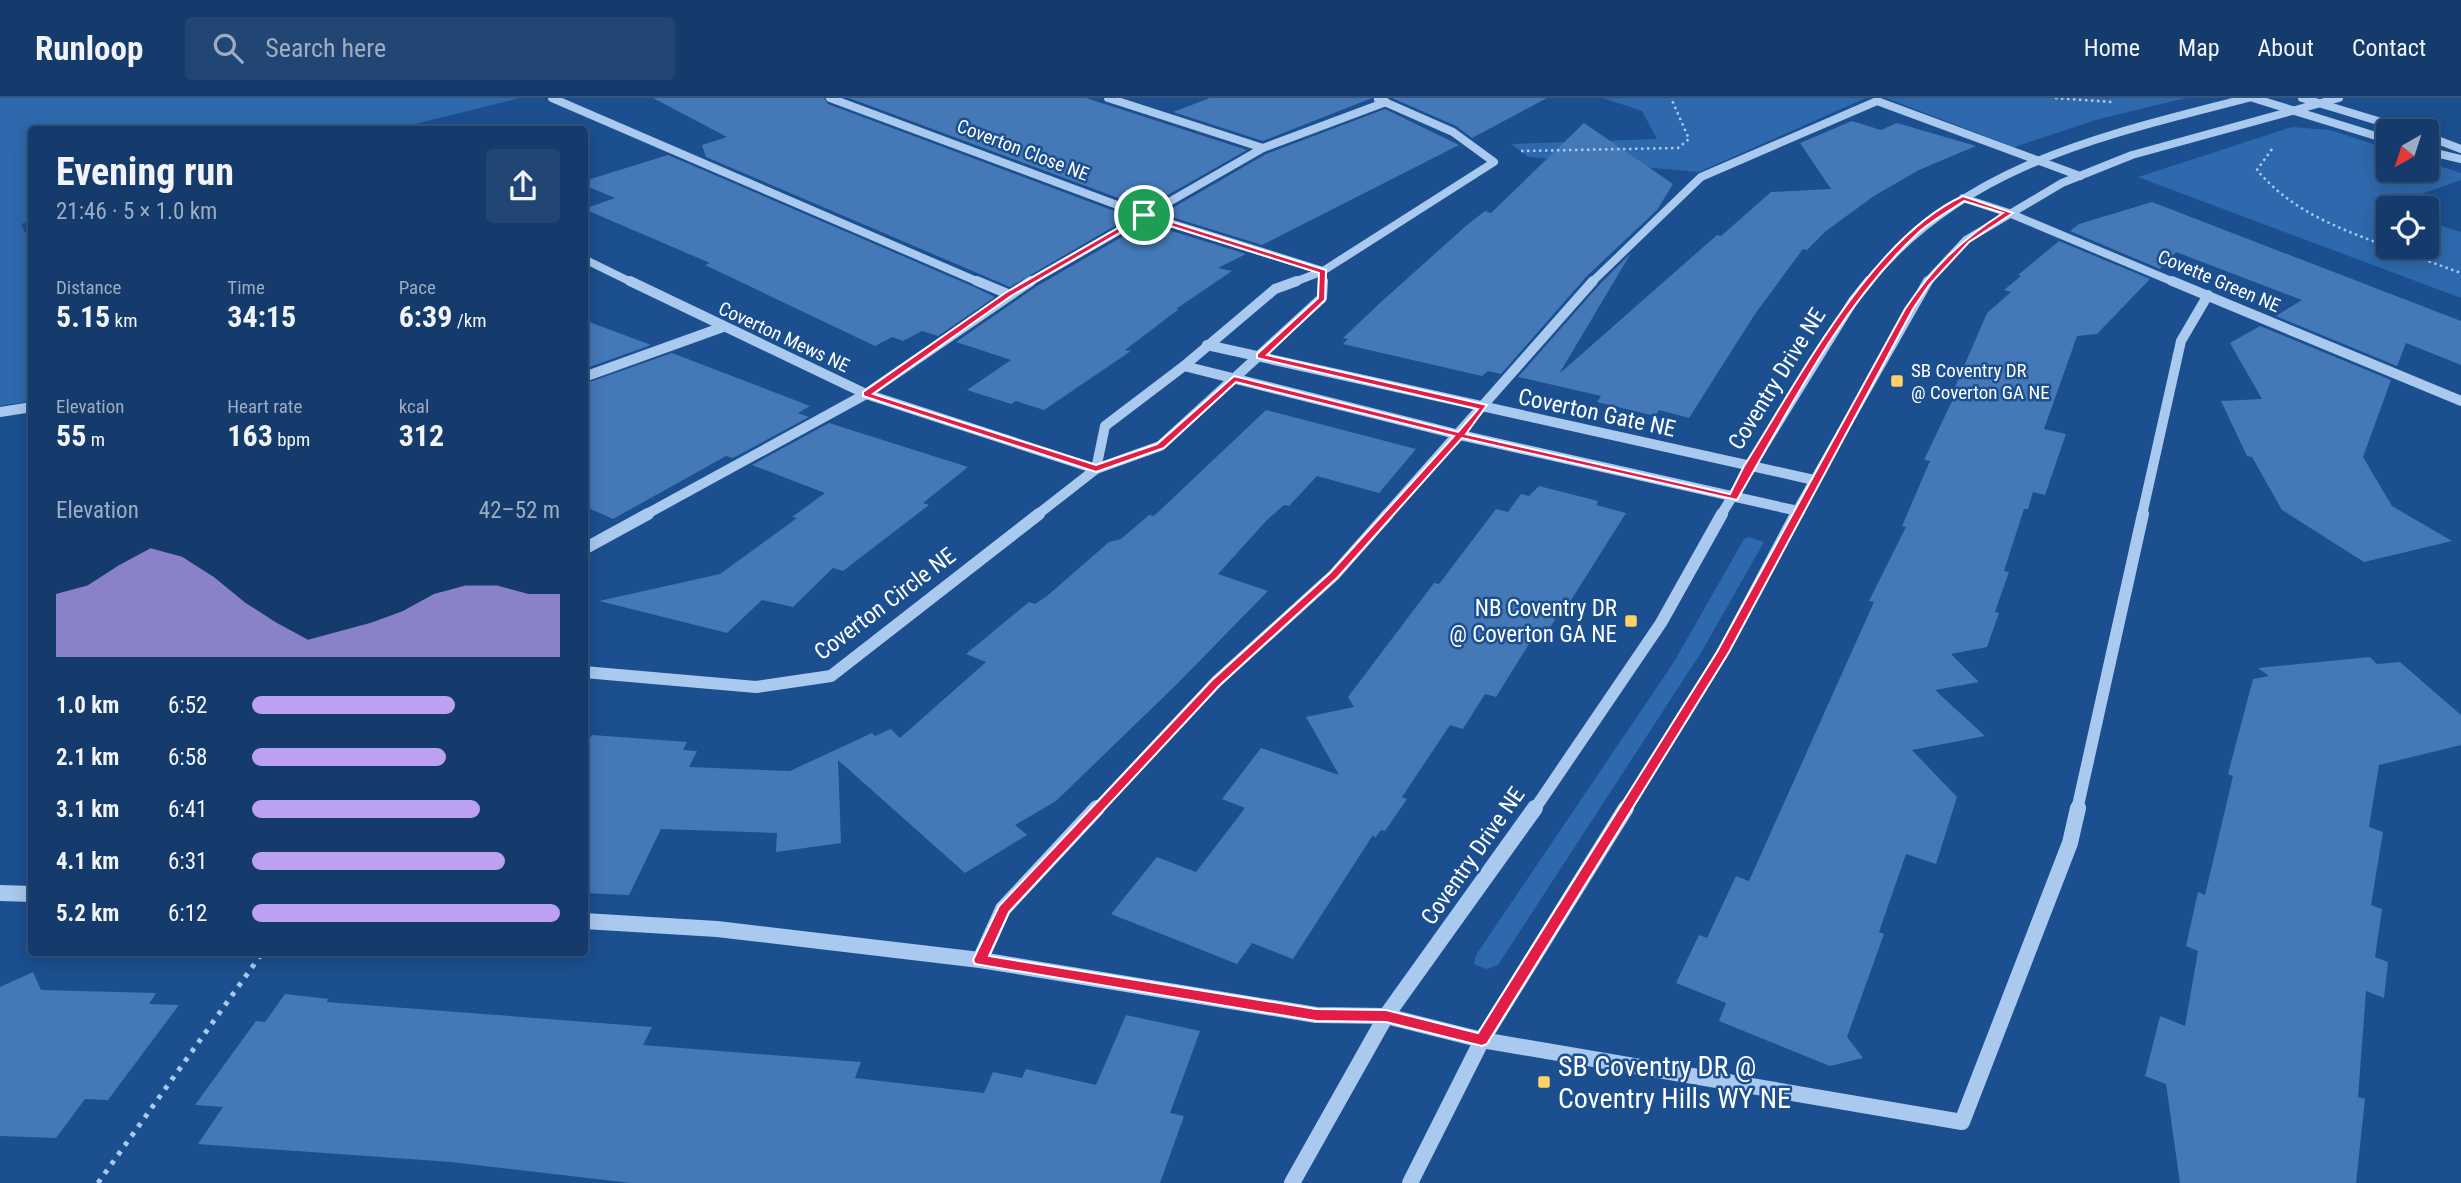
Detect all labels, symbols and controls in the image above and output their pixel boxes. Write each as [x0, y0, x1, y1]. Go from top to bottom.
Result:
search box [185, 17, 675, 80]
text: Runloop [35, 29, 143, 68]
icon: search [209, 29, 247, 67]
text: Search here [265, 33, 386, 63]
text: Home [2084, 34, 2140, 62]
text: Map [2178, 34, 2220, 62]
text: About [2258, 34, 2314, 62]
text: Contact [2352, 34, 2426, 62]
street label: Coverton Close NE [954, 114, 1092, 186]
north arrow [2376, 119, 2440, 182]
map controls [2376, 119, 2439, 259]
button: share [486, 149, 560, 223]
text: Evening run [56, 150, 234, 194]
pin [1114, 185, 1174, 245]
icon: arrive [1125, 196, 1163, 234]
button: locate [2376, 196, 2439, 259]
text: 21:46 · 5 × 1.0 km [56, 198, 217, 225]
street label: Covette Green NE [2154, 245, 2284, 317]
text: Distance [56, 276, 121, 299]
text: Time [227, 276, 265, 299]
text: Pace [399, 276, 436, 299]
street label: Coverton Mews NE [715, 297, 853, 377]
text: 5.15 [56, 299, 110, 334]
text: 34:15 [227, 299, 296, 334]
text: 6:39 [399, 299, 452, 334]
street label: Coventry Drive NE [1723, 303, 1831, 455]
text: km [110, 309, 137, 332]
text: /km [452, 309, 487, 332]
place label: SB Coventry DR @ Coverton GA NE [1911, 359, 2050, 404]
marker: SB Coventry DR @ Coverton GA NE [1889, 373, 1905, 389]
street label: Coverton Gate NE [1516, 383, 1678, 443]
text: Elevation [56, 395, 124, 418]
text: Heart rate [227, 395, 302, 418]
text: kcal [399, 395, 429, 418]
text: 55 [56, 418, 86, 453]
text: 163 [227, 418, 273, 453]
text: 312 [399, 418, 444, 453]
text: m [86, 428, 105, 451]
text: bpm [273, 428, 310, 451]
text: Elevation [56, 497, 139, 524]
text: 42–52 m [479, 497, 560, 524]
street label: Coverton Circle NE [809, 542, 961, 666]
place label: NB Coventry DR @ Coverton GA NE [1449, 595, 1617, 648]
marker: NB Coventry DR @ Coverton GA NE [1623, 613, 1639, 629]
text: 1.0 km [56, 692, 119, 719]
text: 6:52 [168, 692, 207, 719]
text: 2.1 km [56, 744, 119, 771]
text: 6:58 [168, 744, 207, 771]
street label: Coventry Drive NE [1416, 782, 1530, 930]
text: 3.1 km [56, 796, 119, 823]
text: 6:41 [168, 796, 207, 823]
text: 4.1 km [56, 848, 119, 875]
text: 6:31 [168, 848, 207, 875]
text: 5.2 km [56, 900, 119, 927]
text: 6:12 [168, 900, 207, 927]
place label: SB Coventry DR @ Coventry Hills WY NE [1558, 1050, 1791, 1115]
marker: SB Coventry DR @ Coventry Hills WY NE [1536, 1074, 1552, 1090]

